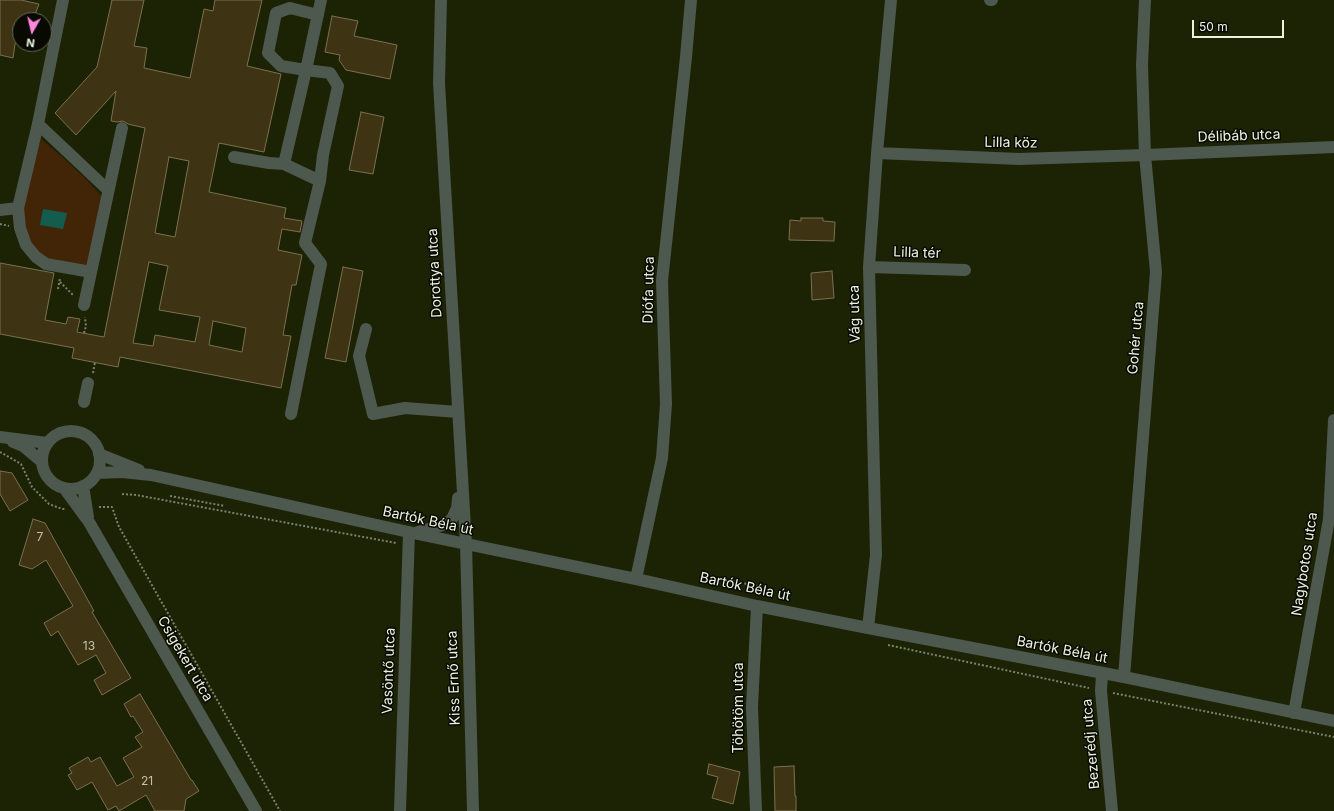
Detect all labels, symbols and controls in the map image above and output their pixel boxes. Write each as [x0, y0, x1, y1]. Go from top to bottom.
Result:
north arrow [12, 12, 52, 52]
scale bar [1194, 12, 1286, 38]
text: 50 m [1199, 19, 1228, 34]
text: N [25, 35, 36, 50]
street label: Délibáb utca [1197, 126, 1281, 146]
street label: Lilla köz [984, 134, 1038, 152]
street label: Dorottya utca [424, 228, 446, 318]
street label: Lilla tér [893, 244, 941, 262]
street label: Diófa utca [640, 256, 658, 324]
street label: Vág utca [846, 285, 864, 343]
street label: Gohér utca [1124, 301, 1148, 375]
street label: Bartók Béla út [381, 503, 475, 539]
street label: Nagybotos utca [1289, 511, 1321, 617]
house number: 7 [37, 530, 43, 544]
street label: Bartók Béla út [698, 569, 792, 605]
street label: Csigekert utca [154, 613, 216, 705]
street label: Vasöntő utca [379, 628, 399, 714]
street label: Kiss Ernő utca [444, 630, 464, 726]
street label: Bartók Béla út [1015, 633, 1109, 667]
house number: 13 [83, 639, 95, 653]
street label: Töhötöm utca [731, 662, 747, 754]
street label: Bezerédj utca [1079, 698, 1103, 790]
house number: 21 [141, 774, 153, 788]

